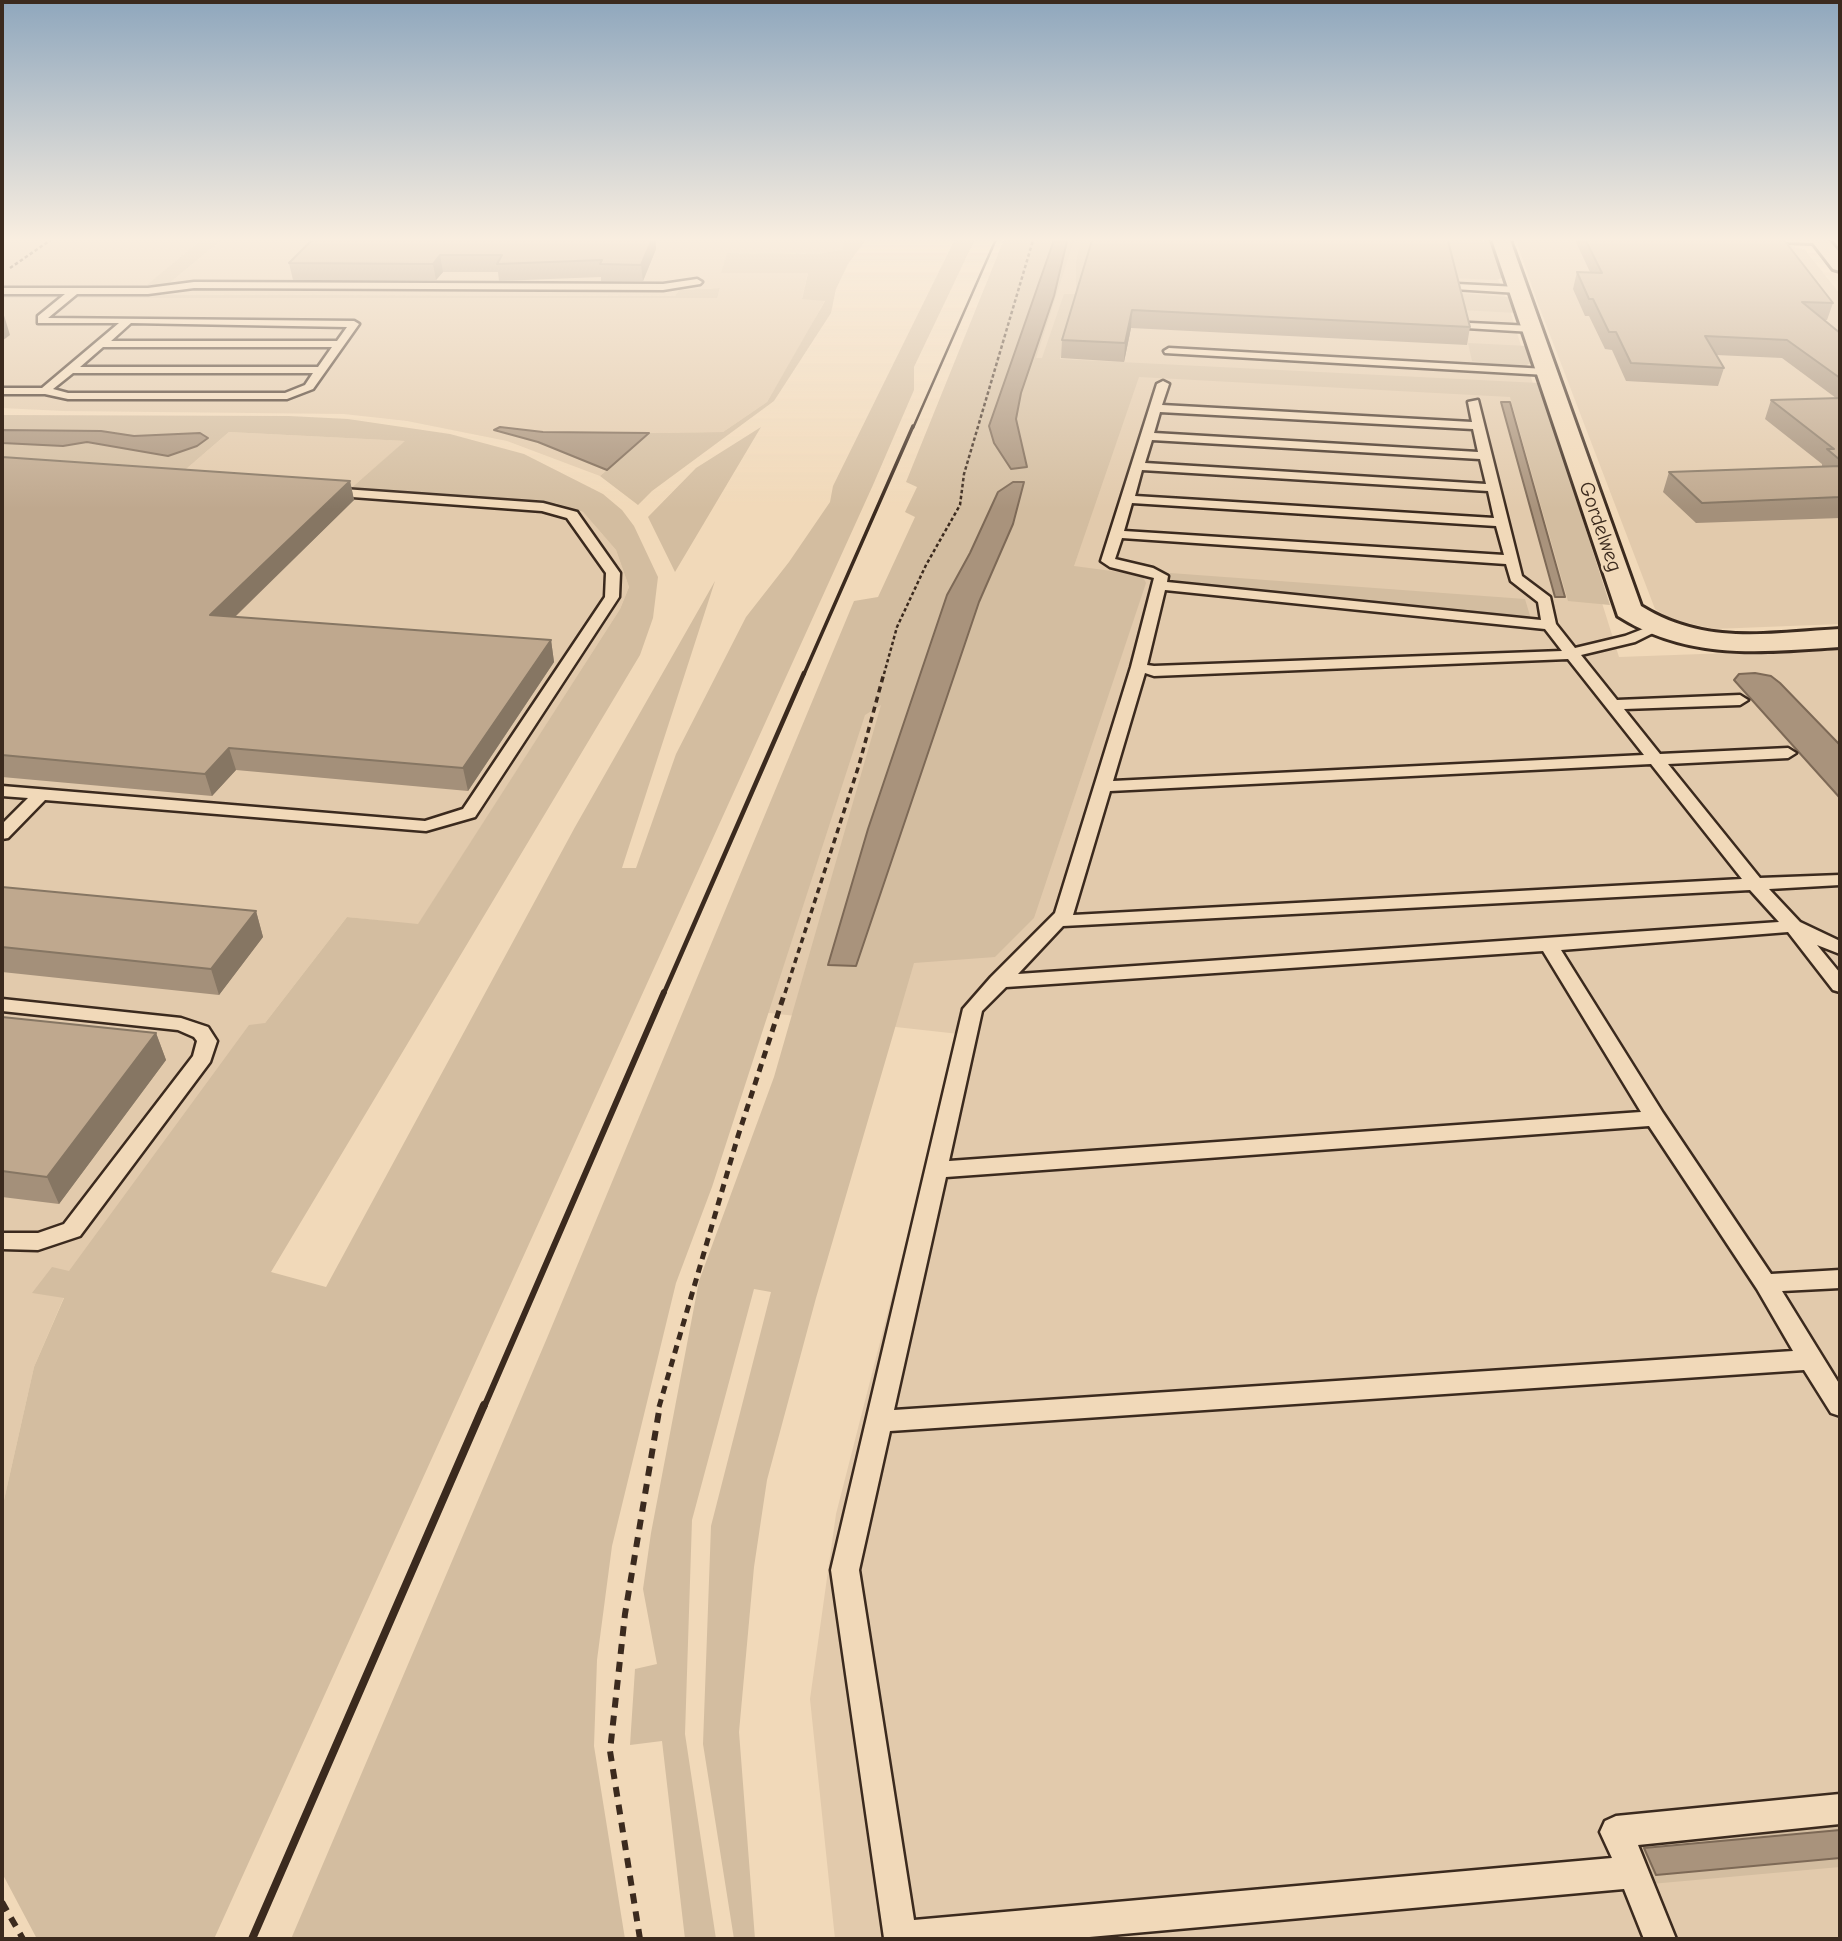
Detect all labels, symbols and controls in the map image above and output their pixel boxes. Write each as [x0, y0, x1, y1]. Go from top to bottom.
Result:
street label: Gordelweg [1573, 478, 1627, 576]

